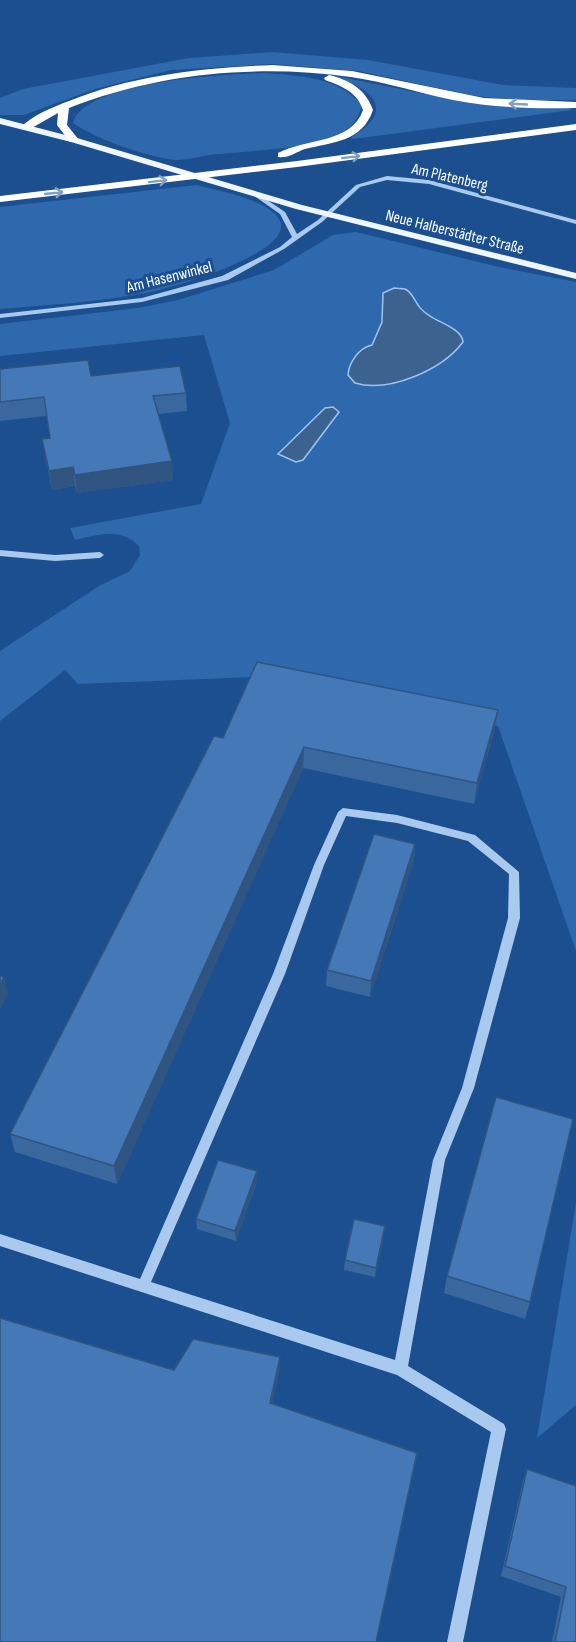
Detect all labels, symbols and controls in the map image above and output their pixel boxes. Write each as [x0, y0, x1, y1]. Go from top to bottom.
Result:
one-way arrow [508, 99, 528, 110]
one-way arrow [341, 151, 361, 162]
street label: Am Platenberg [409, 159, 490, 195]
one-way arrow [147, 175, 167, 186]
one-way arrow [43, 187, 63, 198]
street label: Neue Halberstädter Straße [383, 206, 526, 259]
street label: Am Hasenwinkel [124, 258, 214, 297]

